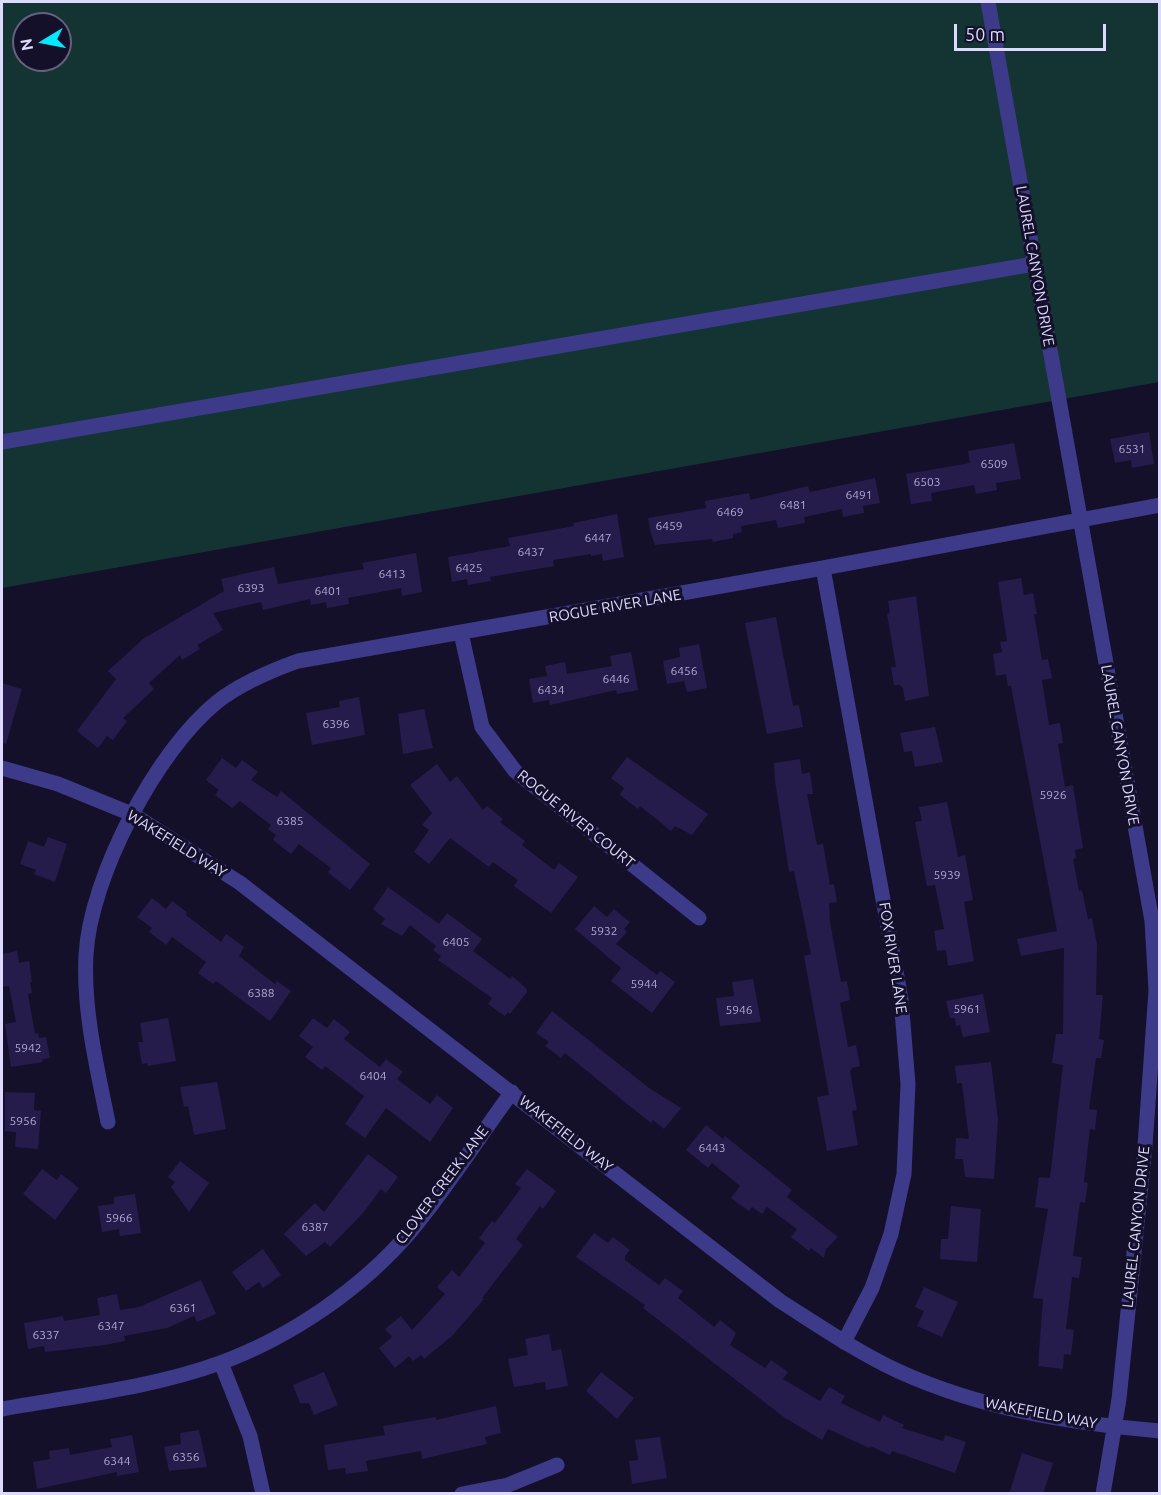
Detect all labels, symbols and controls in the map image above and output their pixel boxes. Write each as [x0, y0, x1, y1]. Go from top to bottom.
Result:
north arrow [12, 12, 72, 72]
scale bar [957, 12, 1108, 50]
text: 50 m [965, 24, 1005, 44]
text: N [16, 37, 36, 52]
street label: LAUREL CANYON DRIVE [1012, 184, 1058, 348]
house number: 6531 [1118, 442, 1146, 456]
house number: 6509 [980, 457, 1008, 471]
house number: 6503 [913, 475, 941, 489]
house number: 6491 [845, 488, 873, 502]
house number: 6481 [779, 498, 807, 512]
house number: 6469 [716, 505, 744, 519]
house number: 6459 [655, 519, 683, 533]
house number: 6447 [584, 531, 612, 545]
house number: 6437 [517, 545, 545, 559]
house number: 6425 [455, 561, 483, 575]
house number: 6413 [378, 567, 406, 581]
house number: 6393 [237, 581, 265, 595]
house number: 6401 [314, 584, 342, 598]
street label: ROGUE RIVER LANE [548, 586, 682, 626]
street label: LAUREL CANYON DRIVE [1097, 663, 1143, 827]
house number: 6456 [670, 664, 698, 678]
house number: 6446 [602, 672, 630, 686]
house number: 6434 [537, 683, 565, 697]
house number: 6396 [322, 717, 350, 731]
street label: ROGUE RIVER COURT [514, 766, 638, 872]
house number: 5926 [1039, 788, 1067, 802]
street label: WAKEFIELD WAY [124, 806, 230, 882]
house number: 6385 [276, 814, 304, 828]
house number: 5939 [933, 868, 961, 882]
street label: FOX RIVER LANE [875, 901, 911, 1015]
house number: 5932 [590, 924, 618, 938]
house number: 6405 [442, 935, 470, 949]
house number: 5944 [630, 977, 658, 991]
house number: 6388 [247, 986, 275, 1000]
house number: 5961 [953, 1002, 981, 1016]
house number: 5946 [725, 1003, 753, 1017]
house number: 5942 [14, 1041, 42, 1055]
house number: 6404 [359, 1069, 387, 1083]
street label: WAKEFIELD WAY [516, 1092, 616, 1176]
house number: 5956 [9, 1114, 37, 1128]
street label: CLOVER CREEK LANE [392, 1122, 492, 1248]
house number: 6443 [698, 1141, 726, 1155]
street label: LAUREL CANYON DRIVE [1119, 1145, 1153, 1309]
house number: 5966 [105, 1211, 133, 1225]
house number: 6387 [301, 1220, 329, 1234]
house number: 6361 [169, 1301, 197, 1315]
house number: 6347 [97, 1319, 125, 1333]
house number: 6337 [32, 1328, 60, 1342]
street label: WAKEFIELD WAY [983, 1393, 1099, 1433]
house number: 6356 [172, 1450, 200, 1464]
house number: 6344 [103, 1454, 131, 1468]

